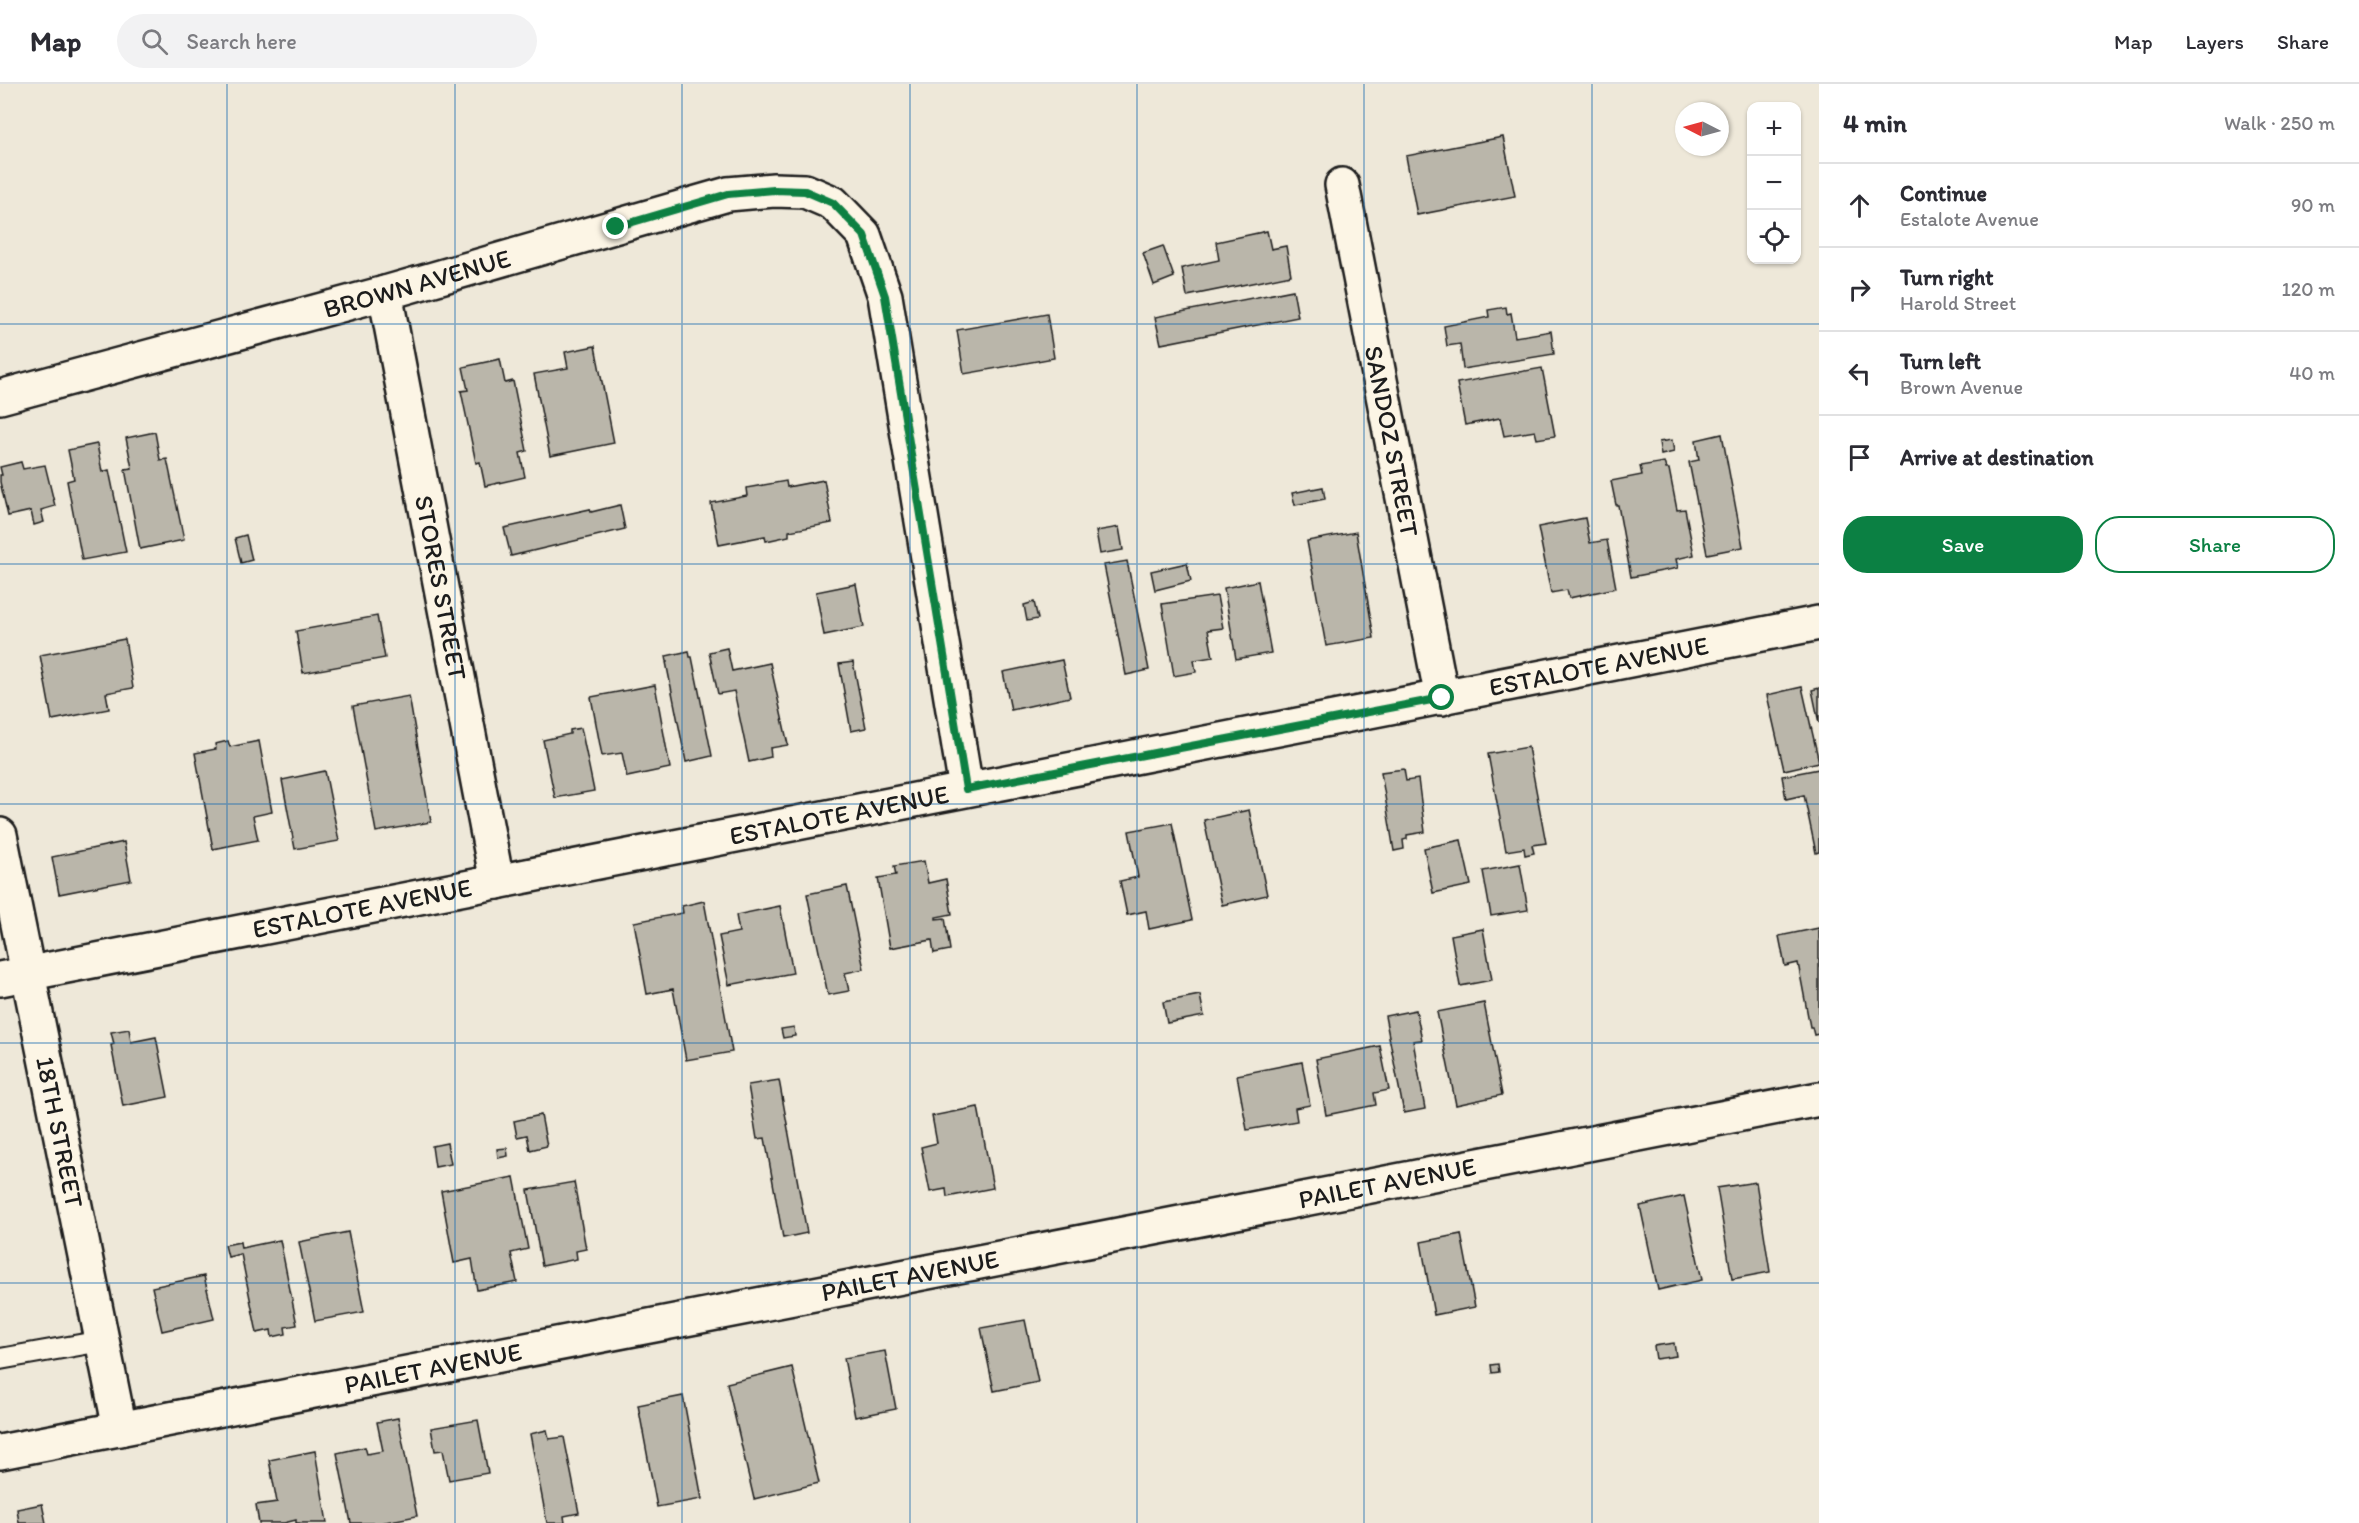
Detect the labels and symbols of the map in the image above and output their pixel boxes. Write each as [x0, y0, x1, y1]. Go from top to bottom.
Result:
north arrow [1675, 102, 1729, 156]
route end [602, 213, 628, 239]
street label: BROWN AVENUE [320, 242, 514, 325]
street label: SANDOZ STREET [1358, 343, 1426, 540]
street label: STORES STREET [408, 493, 474, 683]
street label: ESTALOTE AVENUE [1486, 629, 1711, 703]
route start [1428, 684, 1454, 710]
street label: ESTALOTE AVENUE [727, 778, 951, 852]
street label: ESTALOTE AVENUE [250, 871, 474, 945]
street label: 18TH STREET [29, 1054, 91, 1211]
street label: PAILET AVENUE [1296, 1150, 1479, 1216]
street label: PAILET AVENUE [819, 1243, 1002, 1308]
street label: PAILET AVENUE [341, 1335, 524, 1401]

